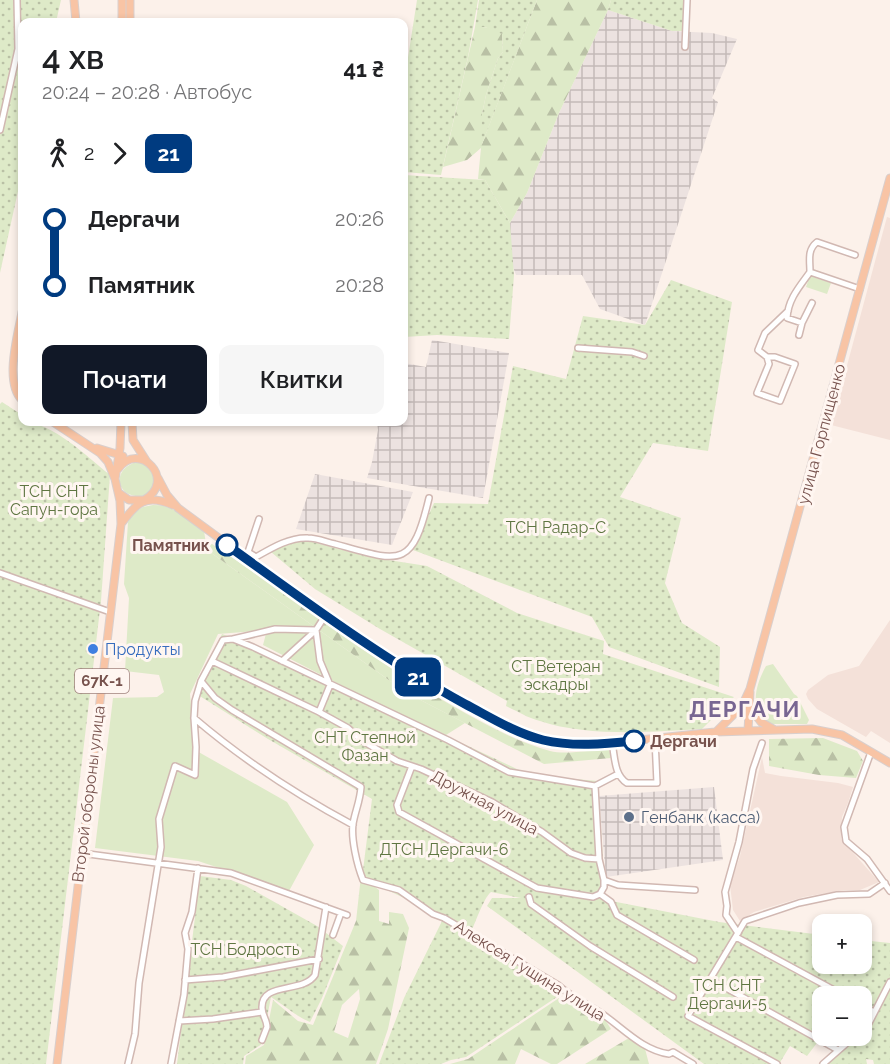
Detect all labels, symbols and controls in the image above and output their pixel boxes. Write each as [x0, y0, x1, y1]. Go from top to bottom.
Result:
text: 4 хв [42, 38, 104, 77]
text: 41 ₴ [344, 56, 384, 82]
text: 20:24 – 20:28 · Автобус [42, 80, 252, 104]
icon: walk [42, 137, 75, 170]
icon: forward [103, 137, 136, 170]
text: 2 [84, 141, 94, 165]
text: 21 [157, 141, 180, 166]
text: Дергачи [88, 206, 180, 232]
text: 20:26 [335, 207, 384, 231]
text: Памятник [88, 272, 195, 298]
text: 20:28 [335, 273, 384, 297]
button: Почати [42, 345, 207, 414]
button: Квитки [219, 345, 384, 414]
street label: улица Горпищенко [794, 362, 849, 507]
park label: ТСН СНТ Сапун-гора [10, 482, 98, 519]
park label: ТСН Радар-С [506, 518, 606, 537]
marker: Памятник [216, 534, 238, 556]
place label: Памятник [132, 536, 210, 555]
place label: Продукты [105, 640, 181, 659]
marker: Продукты [86, 642, 100, 656]
park label: СТ Ветеран эскадры [511, 657, 601, 694]
line badge: 21 [391, 658, 445, 696]
text: 21 [407, 665, 429, 690]
road number: 67К-1 [75, 669, 129, 693]
district label: ДЕРГАЧИ [689, 696, 801, 722]
street label: Второй обороны улица [68, 705, 109, 884]
park label: СНТ Степной Фазан [314, 728, 416, 765]
marker: Дергачи [623, 730, 645, 752]
place label: Дергачи [650, 732, 717, 751]
street label: Дружная улица [428, 766, 541, 839]
place label: Генбанк (касса) [641, 808, 760, 827]
marker: Генбанк (касса) [622, 810, 636, 824]
park label: ДТСН Дергачи-6 [380, 840, 508, 859]
map controls [812, 914, 872, 1046]
button: + [812, 914, 872, 974]
street label: Алексея Гущина улица [451, 916, 609, 1025]
park label: ТСН Бодрость [190, 940, 300, 959]
park label: ТСН СНТ Дергачи-5 [687, 976, 767, 1013]
button: − [812, 986, 872, 1046]

